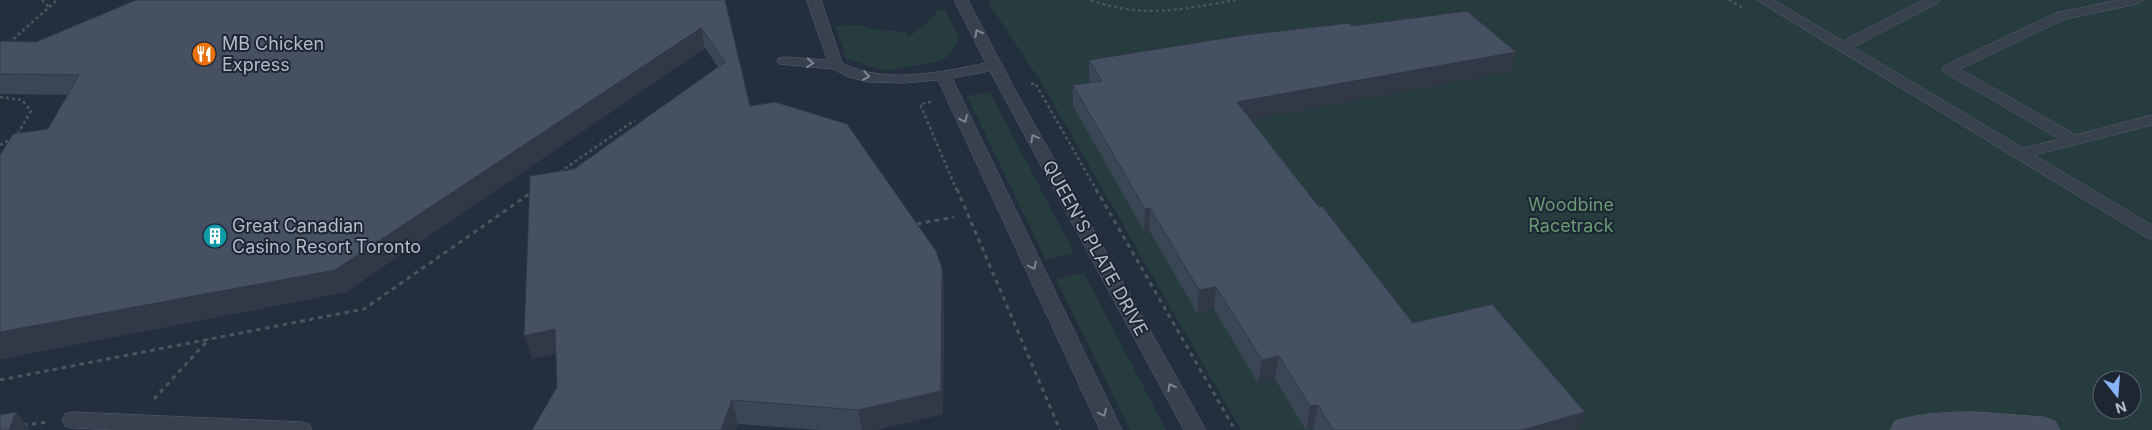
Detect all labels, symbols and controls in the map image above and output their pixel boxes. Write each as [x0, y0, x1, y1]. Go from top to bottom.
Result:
one-way arrow [974, 29, 984, 38]
place label: MB Chicken Express [222, 33, 324, 75]
restaurant icon: MB Chicken Express [191, 41, 217, 67]
one-way arrow [806, 57, 814, 68]
one-way arrow [862, 71, 871, 81]
one-way arrow [957, 114, 968, 123]
one-way arrow [1030, 134, 1040, 143]
street label: QUEEN'S PLATE DRIVE [1038, 156, 1152, 339]
park label: Woodbine Racetrack [1528, 194, 1614, 236]
place label: Great Canadian Casino Resort Toronto [232, 215, 421, 257]
building icon: Great Canadian Casino Resort Toronto [202, 223, 228, 249]
one-way arrow [1027, 261, 1037, 270]
north arrow [2092, 370, 2142, 420]
one-way arrow [1167, 384, 1177, 393]
text: N [2113, 398, 2129, 418]
one-way arrow [1096, 408, 1107, 417]

